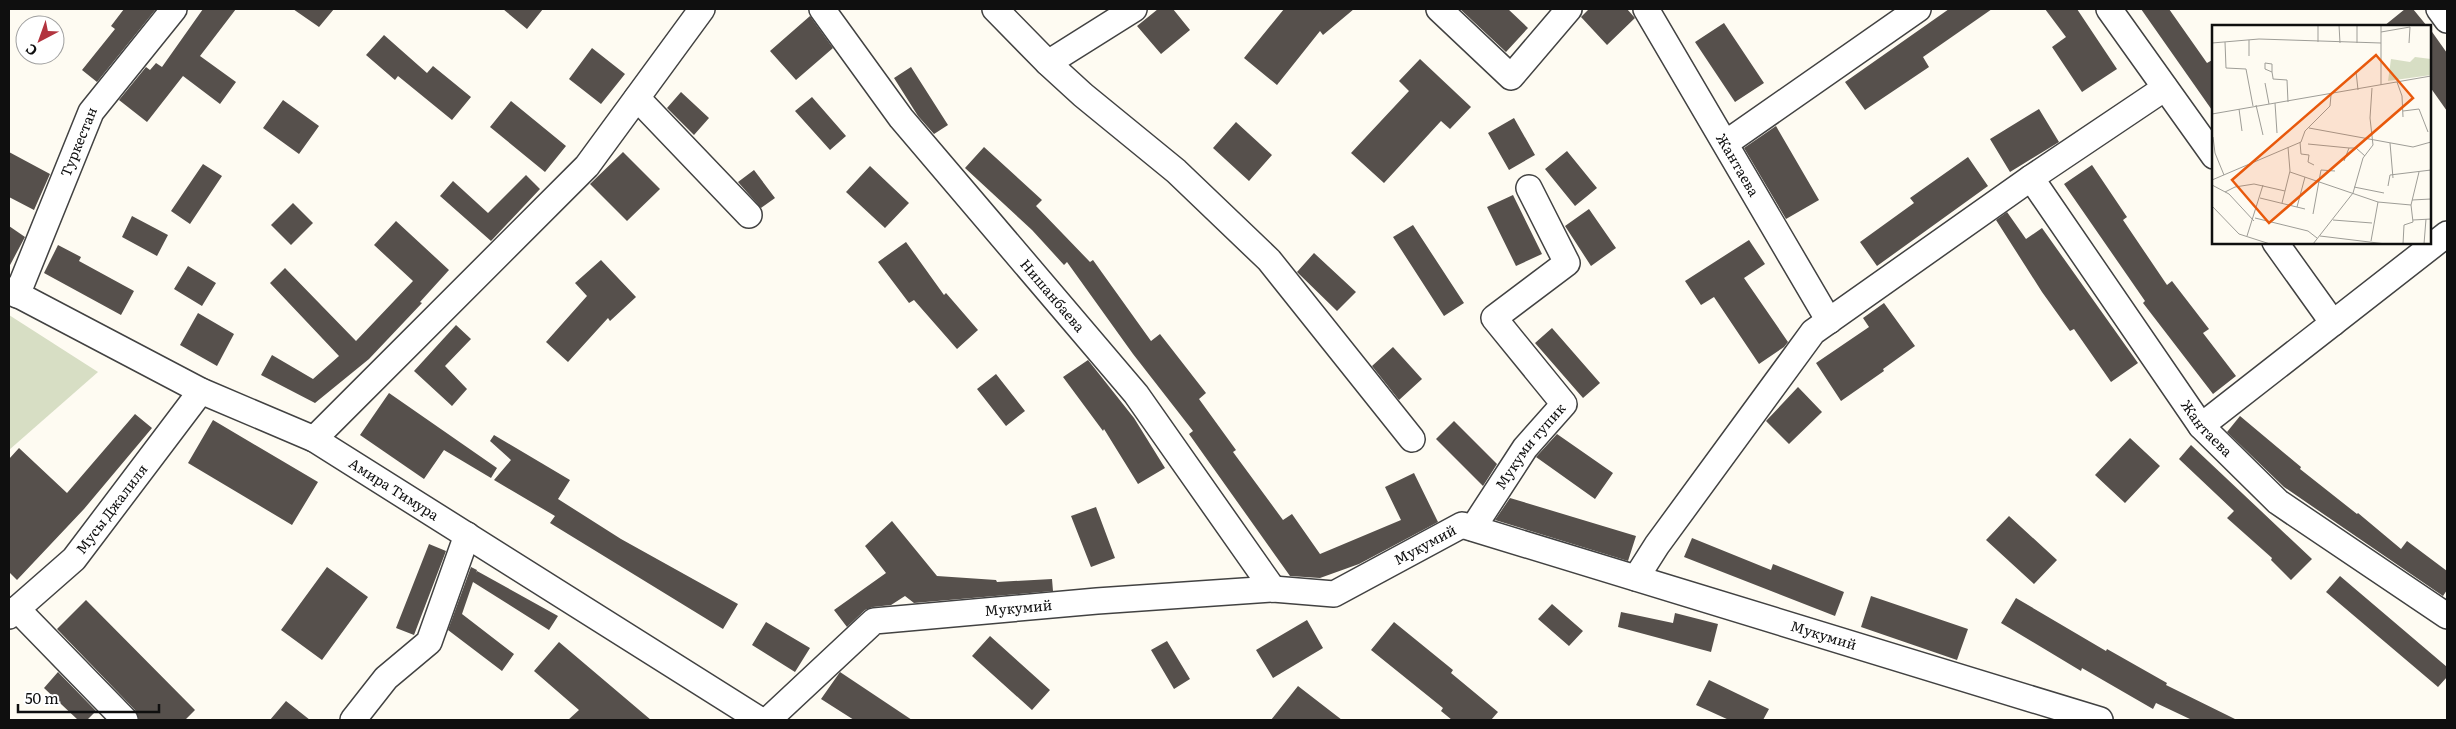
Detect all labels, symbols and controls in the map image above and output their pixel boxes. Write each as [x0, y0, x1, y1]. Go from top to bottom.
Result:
north arrow [15, 15, 65, 65]
inset map [2212, 25, 2431, 244]
text: С [20, 40, 41, 61]
street label: Туркестан [55, 104, 101, 180]
street label: Жантаева [1712, 129, 1765, 200]
street label: Нишанбаева [1016, 254, 1090, 336]
street label: Жантаева [2177, 395, 2238, 461]
street label: Мукуми тупик [1490, 398, 1570, 493]
street label: Амира Тимура [345, 453, 444, 525]
street label: Мусы Джалиля [70, 459, 151, 558]
street label: Мукумий [1390, 519, 1459, 569]
street label: Мукумий [984, 594, 1053, 620]
street label: Мукумий [1788, 615, 1859, 654]
scale bar [18, 682, 159, 714]
text: 50 m [25, 686, 59, 709]

